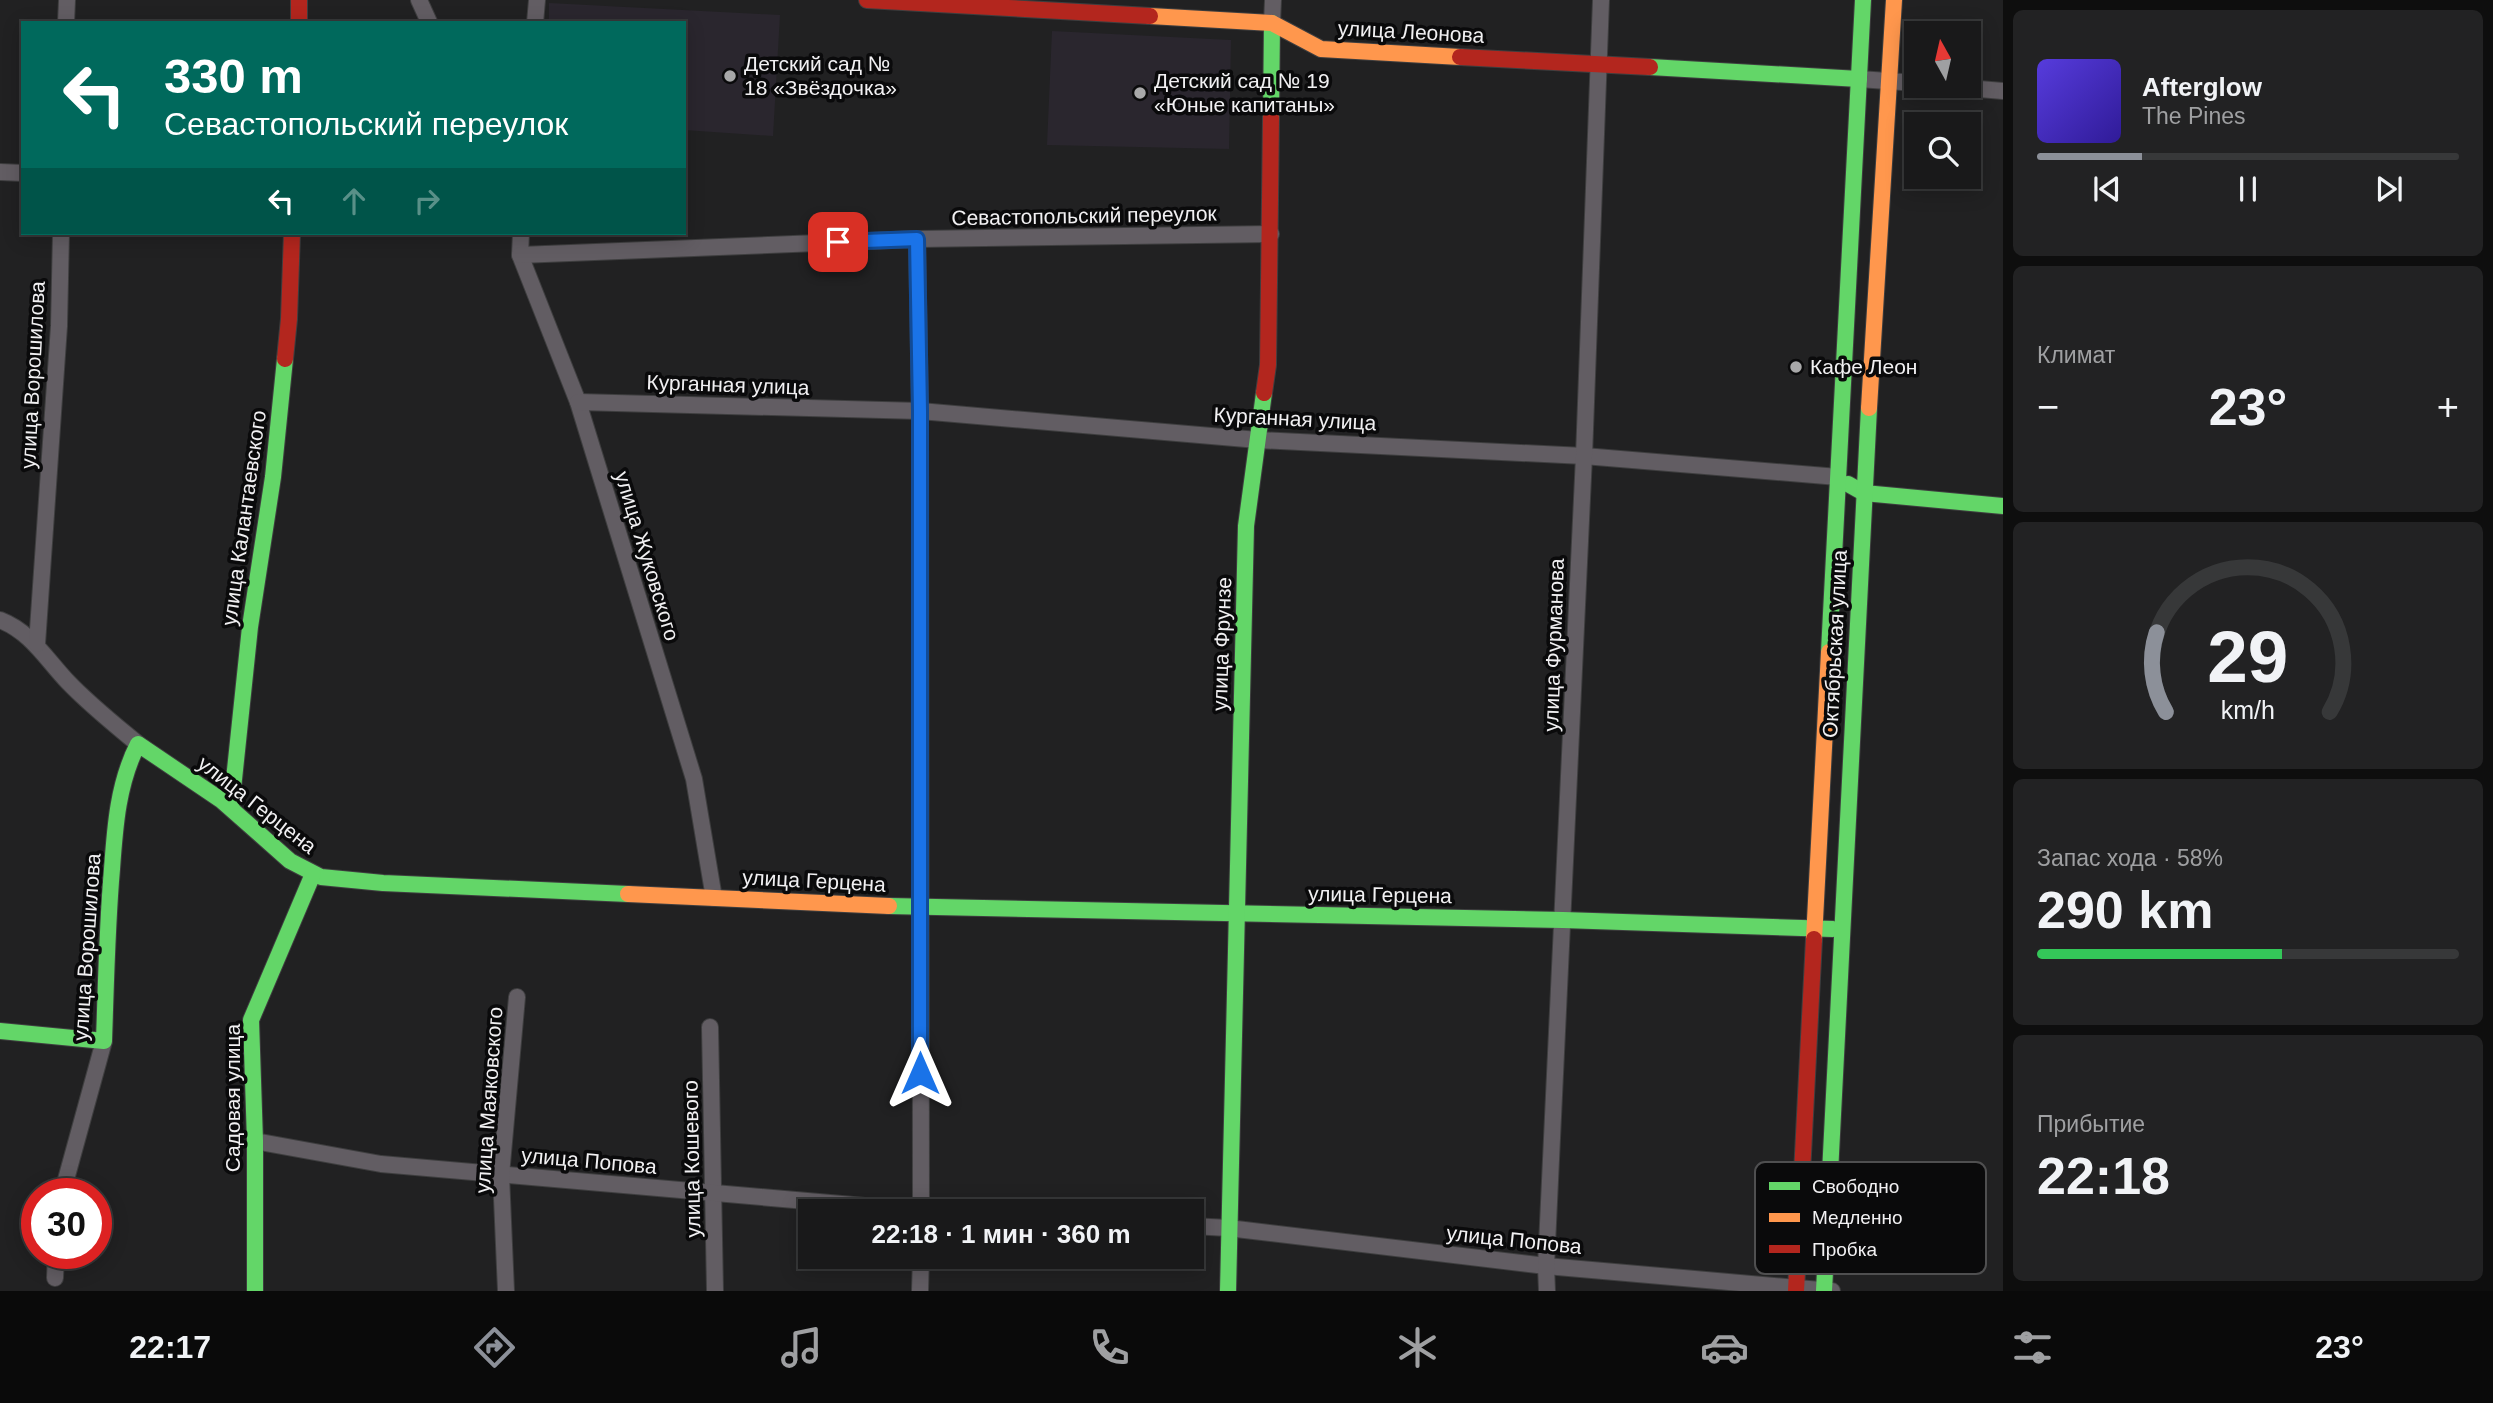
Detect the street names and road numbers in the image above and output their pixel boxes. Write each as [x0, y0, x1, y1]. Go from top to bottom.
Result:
street label: улица Леонова [1337, 16, 1485, 47]
street label: Севастопольский переулок [951, 202, 1218, 229]
street label: улица Ворошилова [16, 280, 49, 469]
street label: Курганная улица [646, 370, 810, 399]
street label: Курганная улица [1213, 403, 1377, 434]
street label: улица Калантаевского [217, 409, 270, 627]
street label: улица Жуковского [611, 468, 684, 643]
street label: Октябрьская улица [1818, 549, 1851, 739]
street label: улица Фурманова [1539, 558, 1568, 732]
street label: улица Фрунзе [1208, 577, 1235, 711]
street label: улица Герцена [194, 751, 321, 858]
street label: улица Ворошилова [68, 852, 105, 1042]
street label: улица Герцена [742, 865, 887, 896]
street label: улица Герцена [1308, 882, 1452, 907]
street label: улица Маяковского [471, 1006, 506, 1194]
street label: Садовая улица [221, 1023, 244, 1172]
street label: улица Кошевого [679, 1080, 704, 1238]
street label: улица Попова [520, 1143, 658, 1178]
street label: улица Попова [1445, 1221, 1583, 1258]

